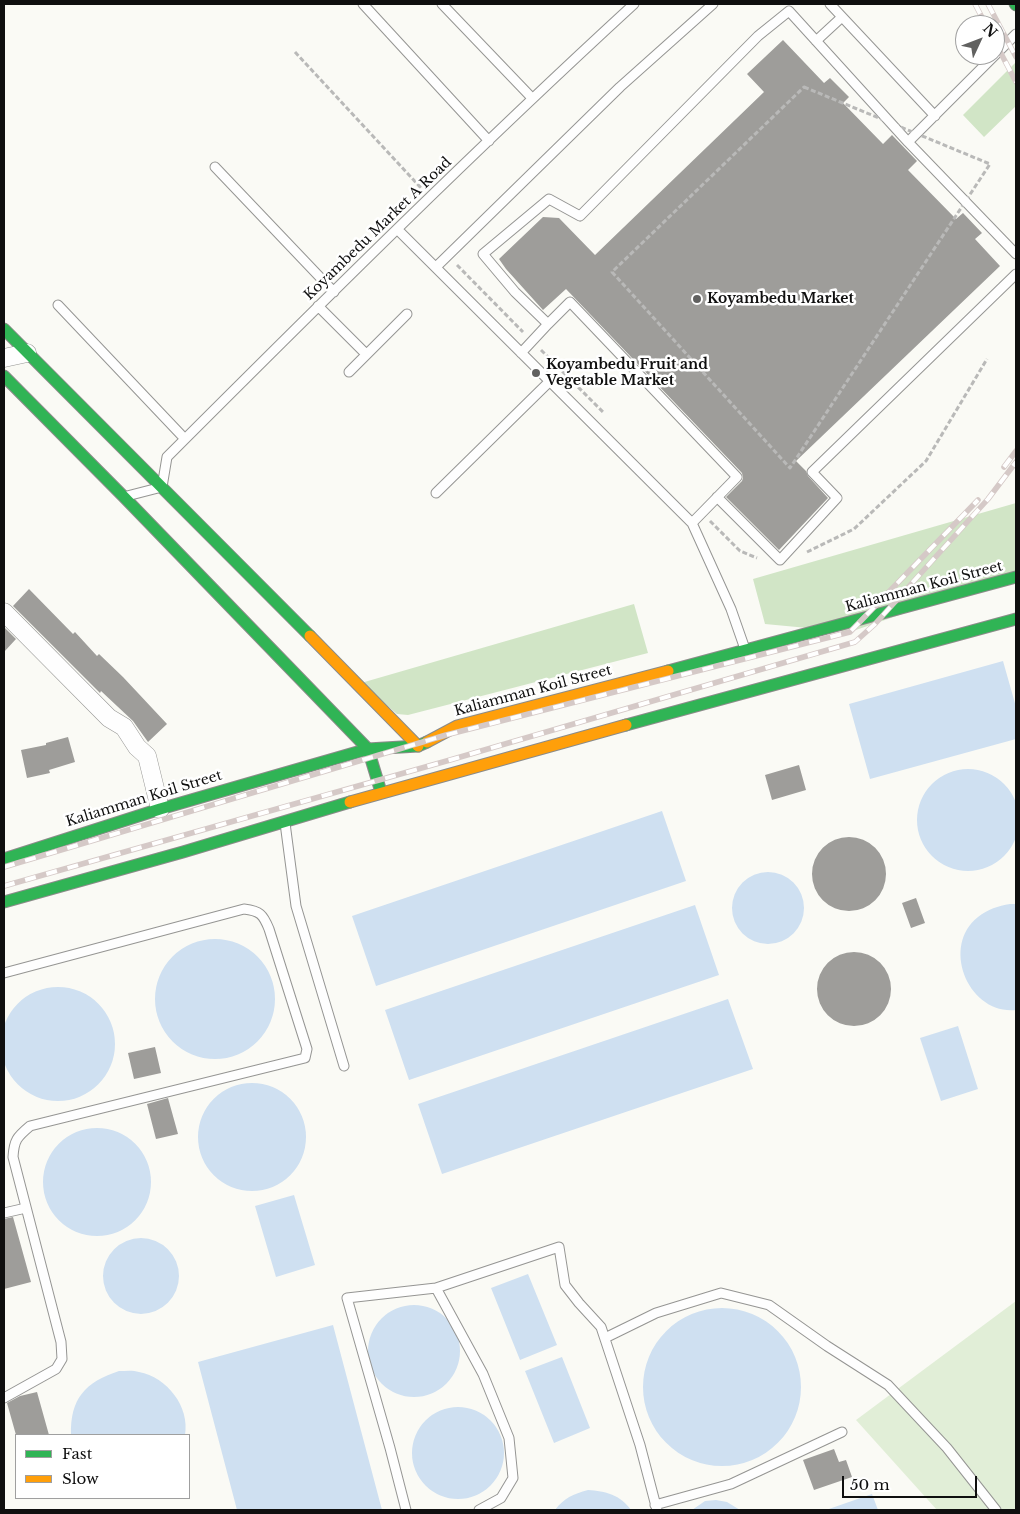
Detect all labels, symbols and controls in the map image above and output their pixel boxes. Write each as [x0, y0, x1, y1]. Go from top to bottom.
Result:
north arrow [955, 15, 1005, 65]
text: N [979, 19, 1001, 41]
street label: Koyambedu Market A Road [301, 154, 455, 304]
place label: Koyambedu Market [707, 291, 854, 307]
marker: Koyambedu Market [691, 293, 703, 305]
place label: Koyambedu Fruit and Vegetable Market [546, 357, 708, 390]
marker: Koyambedu Fruit and Vegetable Market [530, 367, 542, 379]
street label: Kaliamman Koil Street [843, 558, 1005, 616]
street label: Kaliamman Koil Street [452, 662, 614, 720]
street label: Kaliamman Koil Street [64, 767, 224, 831]
legend [15, 1434, 190, 1499]
text: Fast [62, 1444, 92, 1463]
scale bar [845, 1466, 980, 1498]
text: Slow [62, 1469, 99, 1488]
text: 50 m [850, 1475, 890, 1494]

